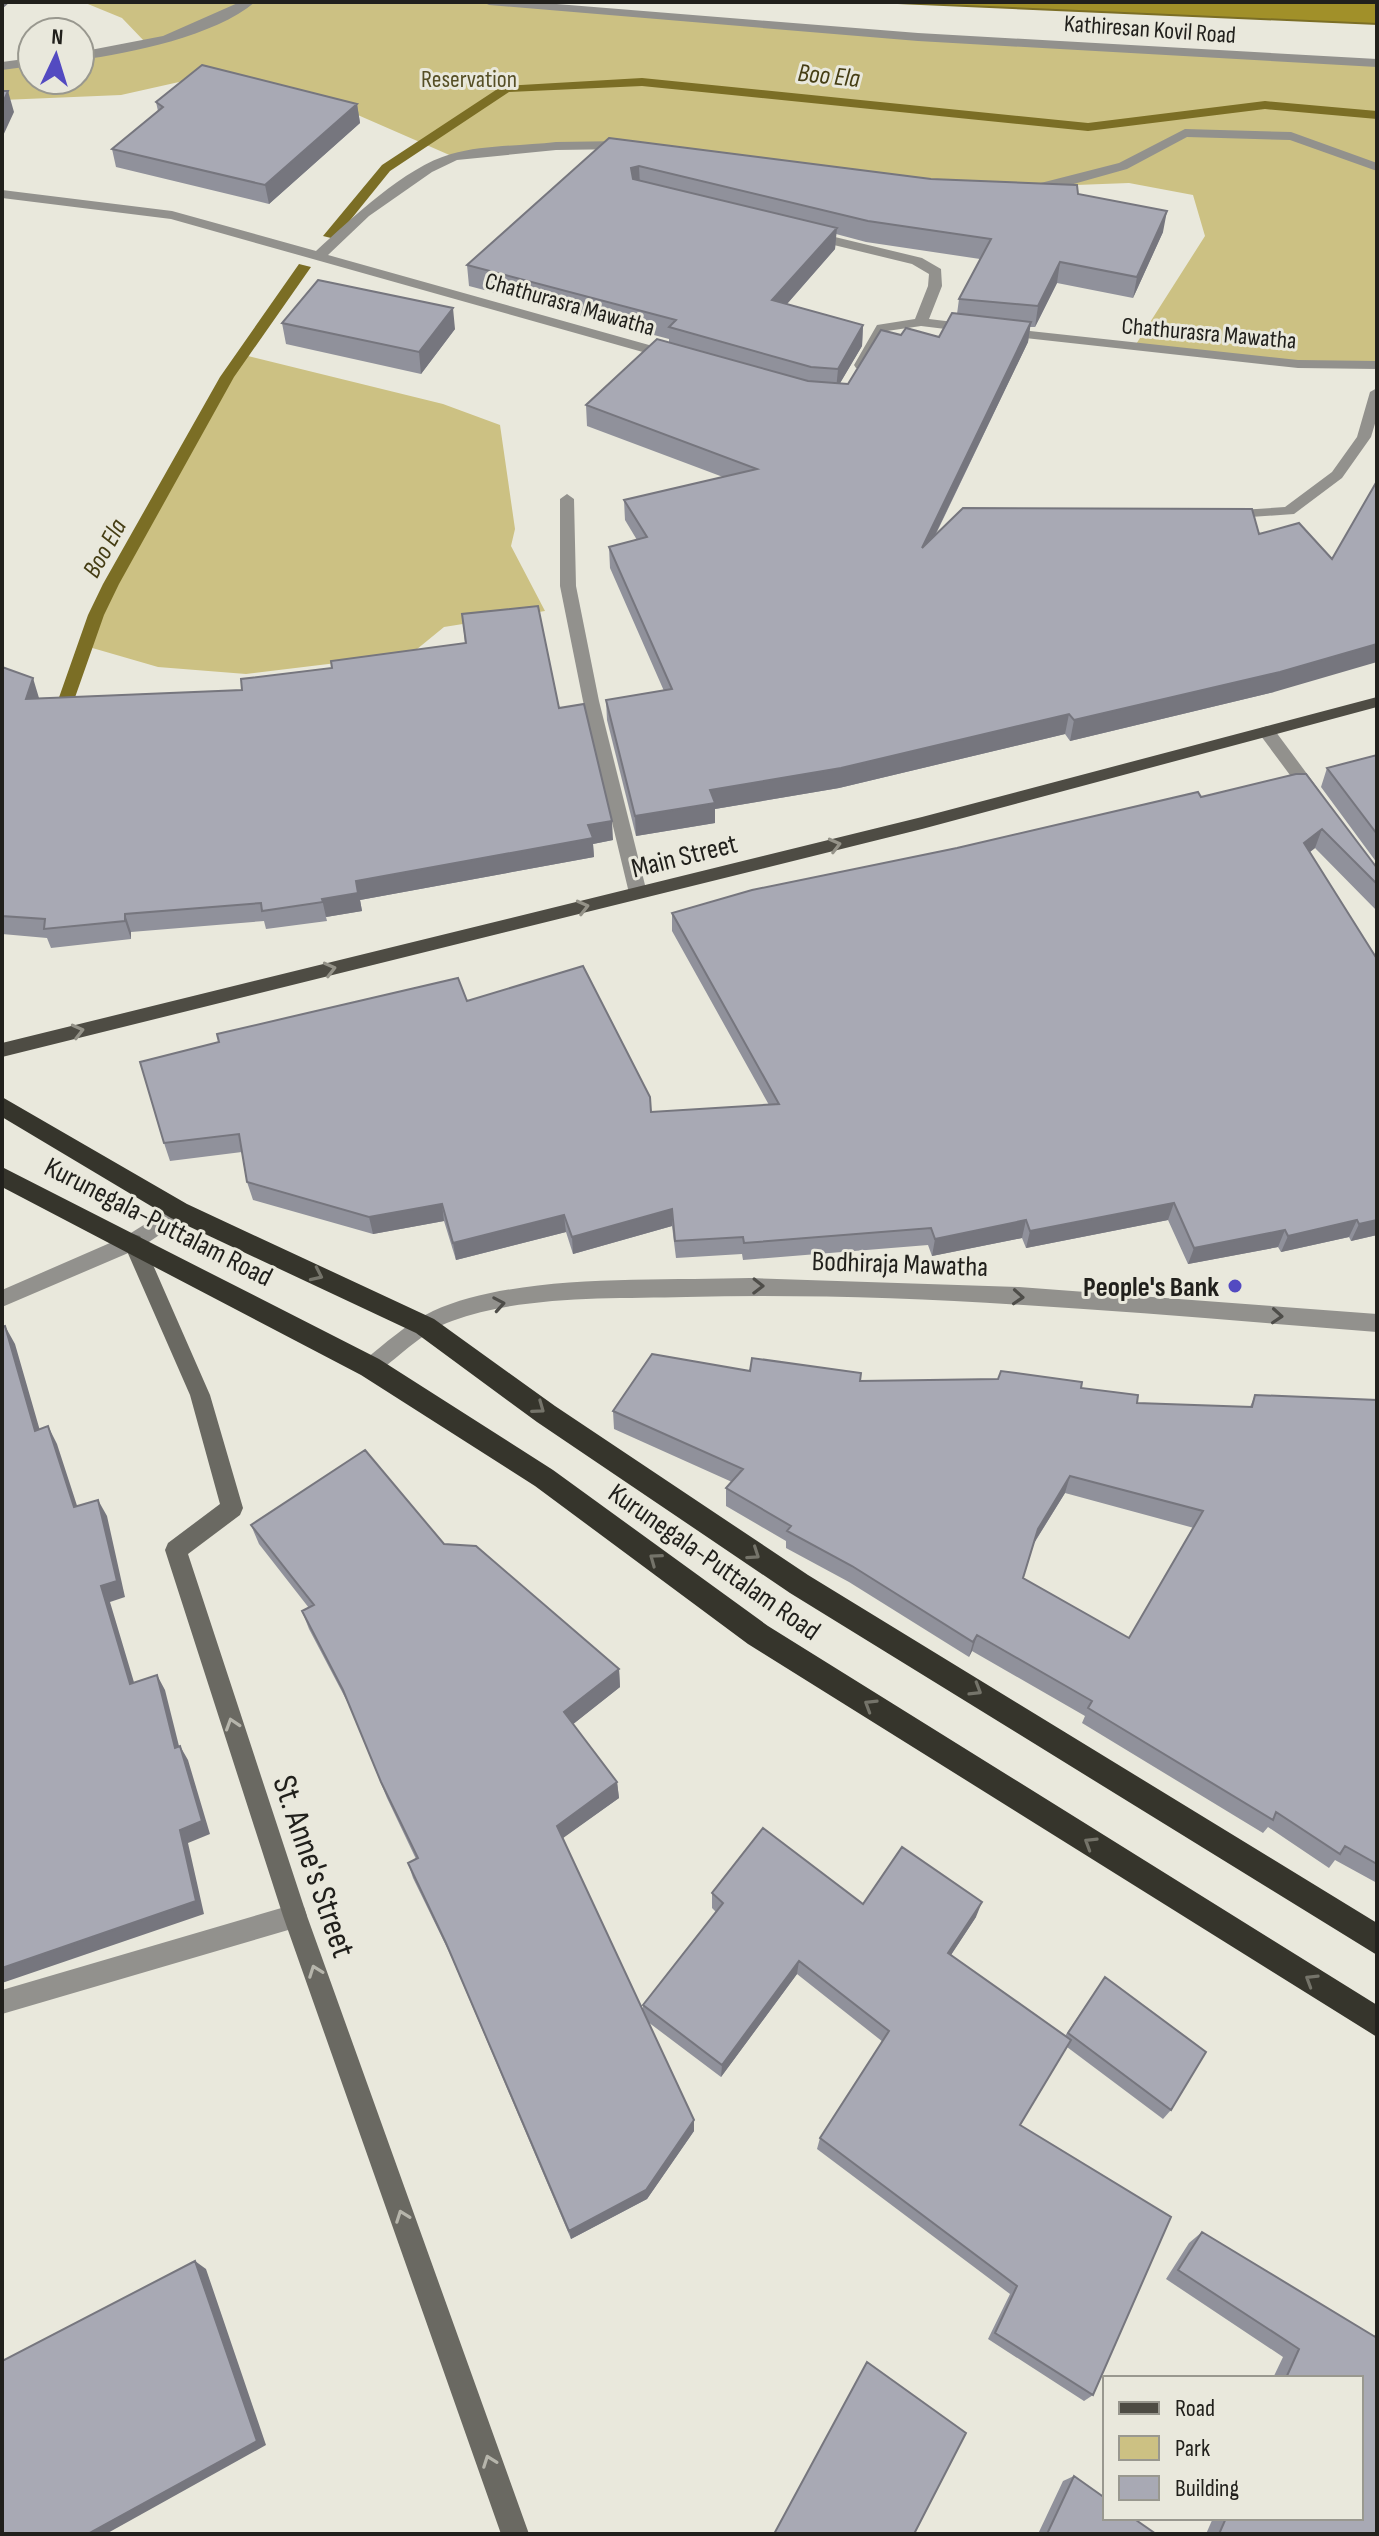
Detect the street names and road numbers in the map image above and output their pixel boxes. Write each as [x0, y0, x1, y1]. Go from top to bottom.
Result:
street label: Kathiresan Kovil Road [1063, 9, 1237, 50]
street label: Chathurasra Mawatha [482, 266, 658, 343]
street label: Chathurasra Mawatha [1120, 311, 1298, 356]
street label: Main Street [628, 827, 741, 886]
street label: Kurunegala-Puttalam Road [39, 1151, 278, 1294]
street label: Bodhiraja Mawatha [811, 1245, 989, 1284]
street label: Kurunegala-Puttalam Road [602, 1477, 826, 1648]
street label: St. Anne's Street [263, 1770, 364, 1963]

